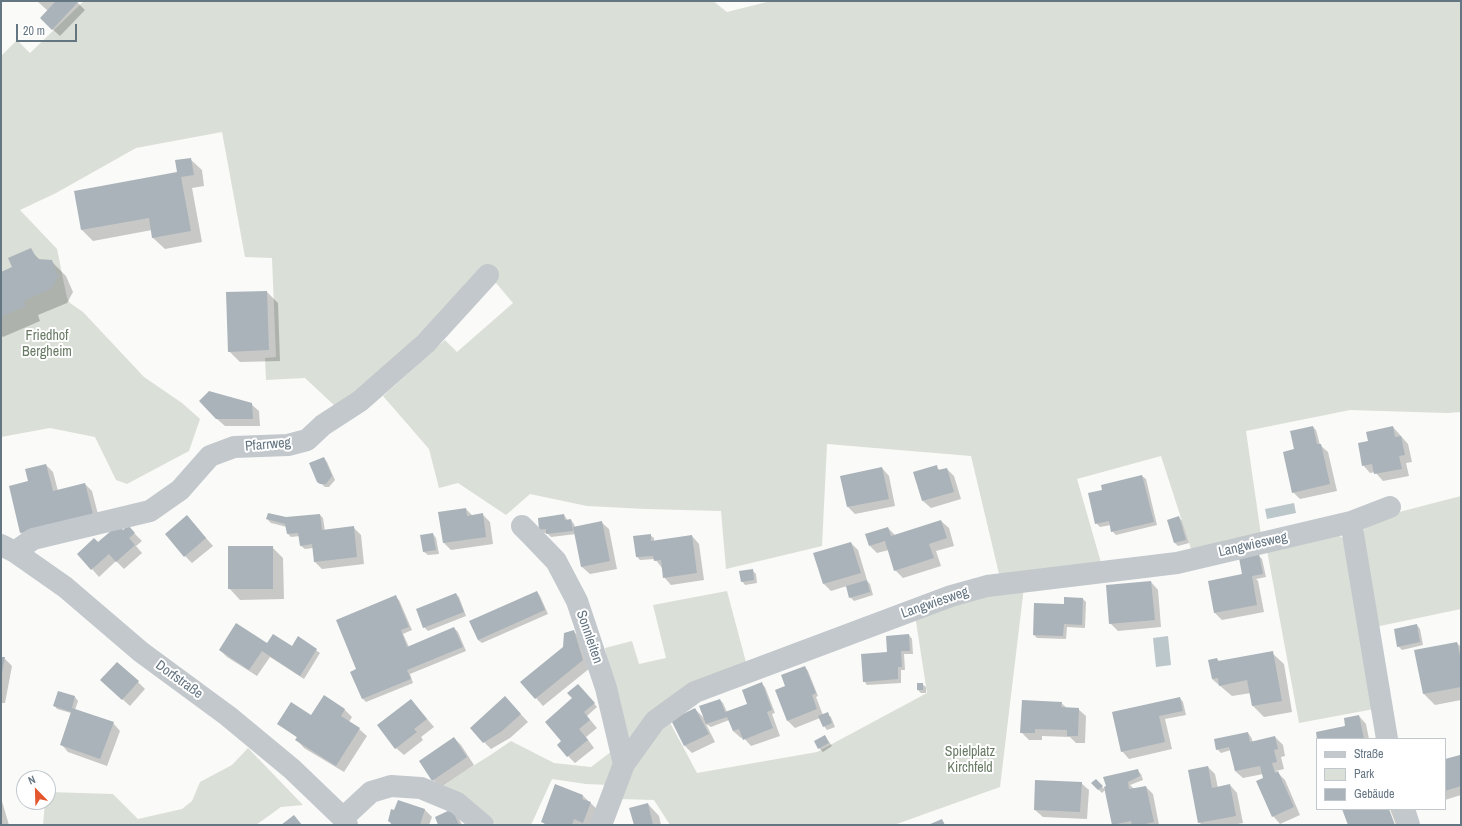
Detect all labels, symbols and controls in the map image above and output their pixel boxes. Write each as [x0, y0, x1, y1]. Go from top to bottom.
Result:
scale bar [18, 16, 79, 42]
text: 20 m [23, 23, 45, 39]
park label: Friedhof Bergheim [22, 328, 72, 360]
street label: Pfarrweg [244, 435, 292, 455]
street label: Langwiesweg [1217, 529, 1289, 561]
street label: Langwiesweg [899, 584, 971, 622]
street label: Sonnleiten [572, 608, 606, 666]
street label: Dorfstraße [152, 657, 206, 703]
legend [1316, 738, 1446, 810]
park label: Spielplatz Kirchfeld [945, 744, 995, 776]
text: Straße [1354, 746, 1384, 762]
text: Park [1354, 766, 1374, 782]
north arrow [16, 770, 56, 810]
text: N [26, 772, 37, 788]
text: Gebäude [1354, 786, 1395, 802]

